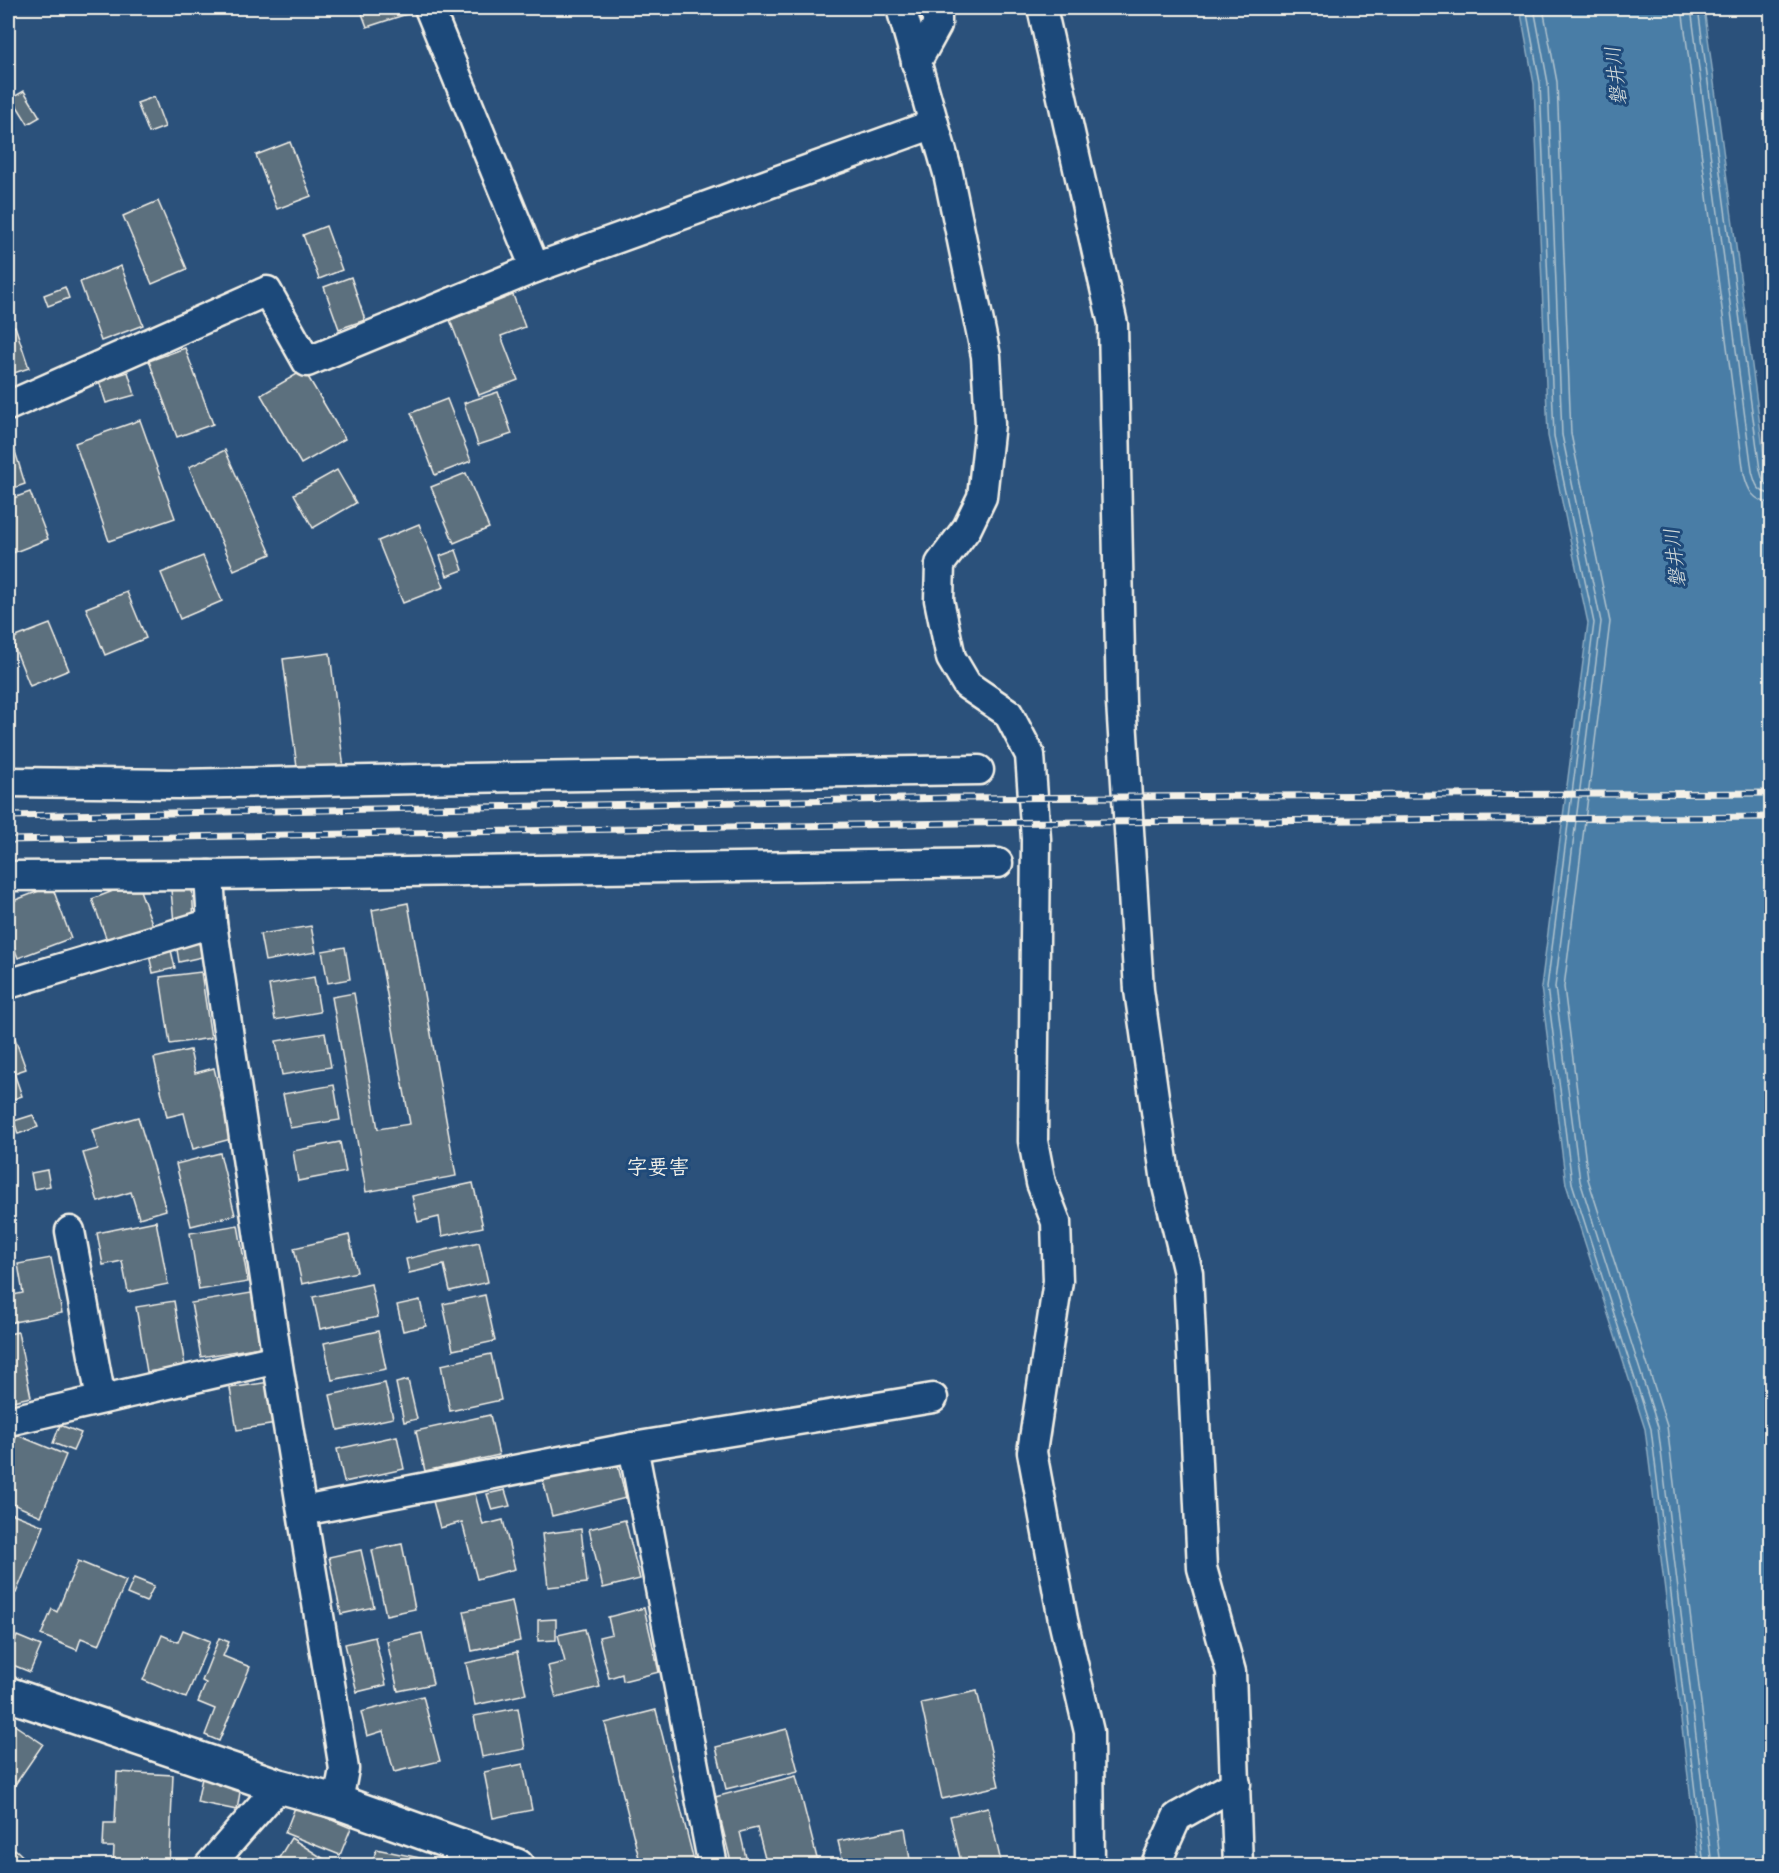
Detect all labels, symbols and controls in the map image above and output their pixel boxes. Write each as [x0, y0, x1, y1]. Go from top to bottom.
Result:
water label: 磐井川 [1595, 44, 1637, 108]
water label: 磐井川 [1654, 526, 1696, 590]
district label: 字要害 [627, 1148, 690, 1186]

